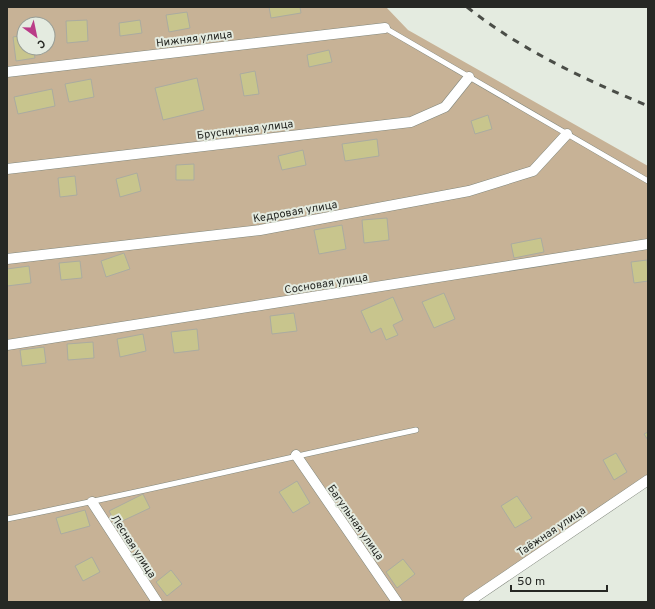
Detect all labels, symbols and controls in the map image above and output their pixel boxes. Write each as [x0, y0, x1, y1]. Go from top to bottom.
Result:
north arrow [16, 16, 56, 56]
street label: Нижняя улица [155, 27, 233, 51]
text: С [34, 36, 48, 51]
street label: Брусничная улица [196, 117, 294, 143]
street label: Кедровая улица [252, 198, 339, 226]
street label: Сосновая улица [284, 270, 369, 297]
street label: Багульная улица [324, 482, 387, 563]
street label: Таёжная улица [515, 504, 589, 560]
street label: Лесная улица [107, 512, 159, 581]
scale bar [511, 567, 607, 593]
text: 50 m [517, 574, 545, 590]

